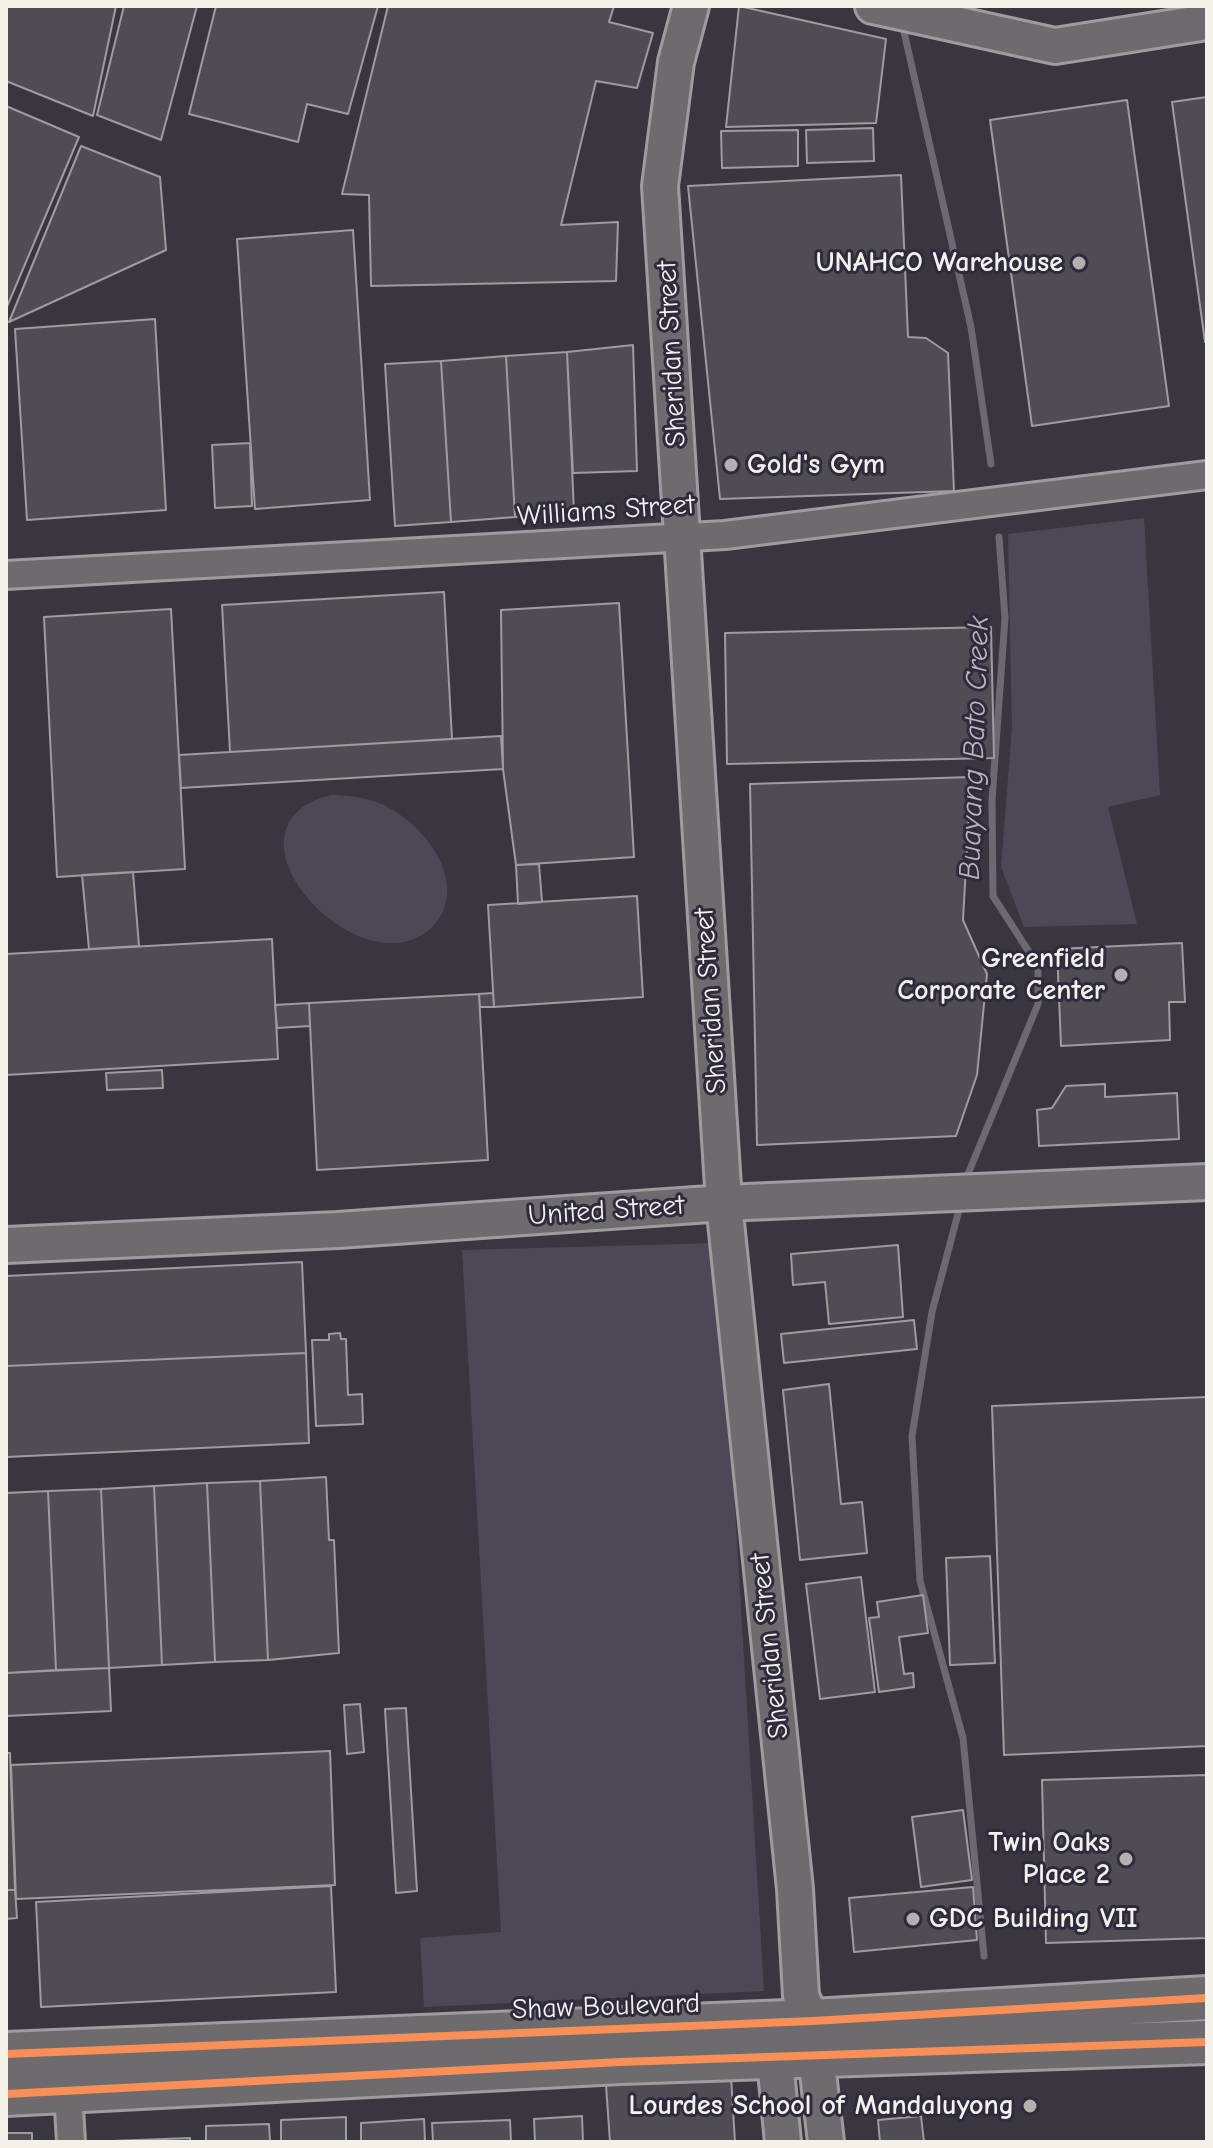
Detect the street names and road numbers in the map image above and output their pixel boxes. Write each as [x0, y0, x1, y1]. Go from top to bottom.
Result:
street label: Sheridan Street [650, 260, 694, 448]
street label: Williams Street [516, 488, 696, 534]
street label: Sheridan Street [688, 907, 734, 1095]
street label: United Street [527, 1189, 685, 1233]
street label: Sheridan Street [744, 1552, 796, 1740]
street label: Shaw Boulevard [511, 1987, 701, 2027]

